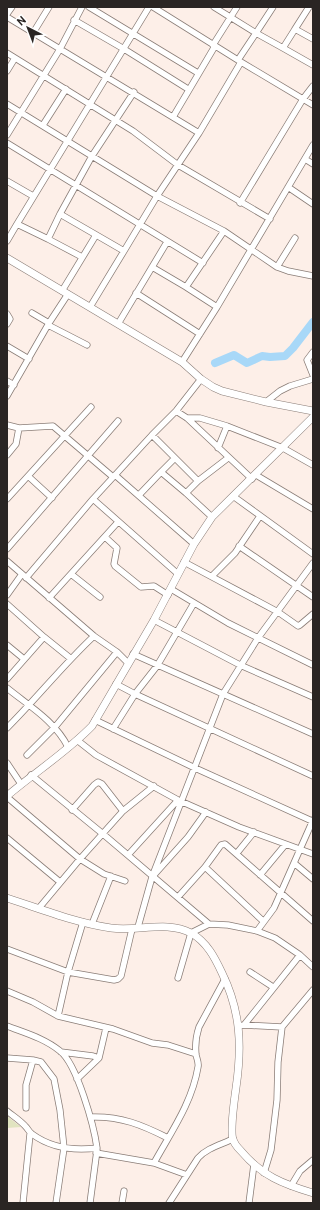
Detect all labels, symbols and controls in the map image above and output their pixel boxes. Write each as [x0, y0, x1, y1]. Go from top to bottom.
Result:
north arrow [8, 8, 48, 48]
text: N [14, 13, 30, 29]

